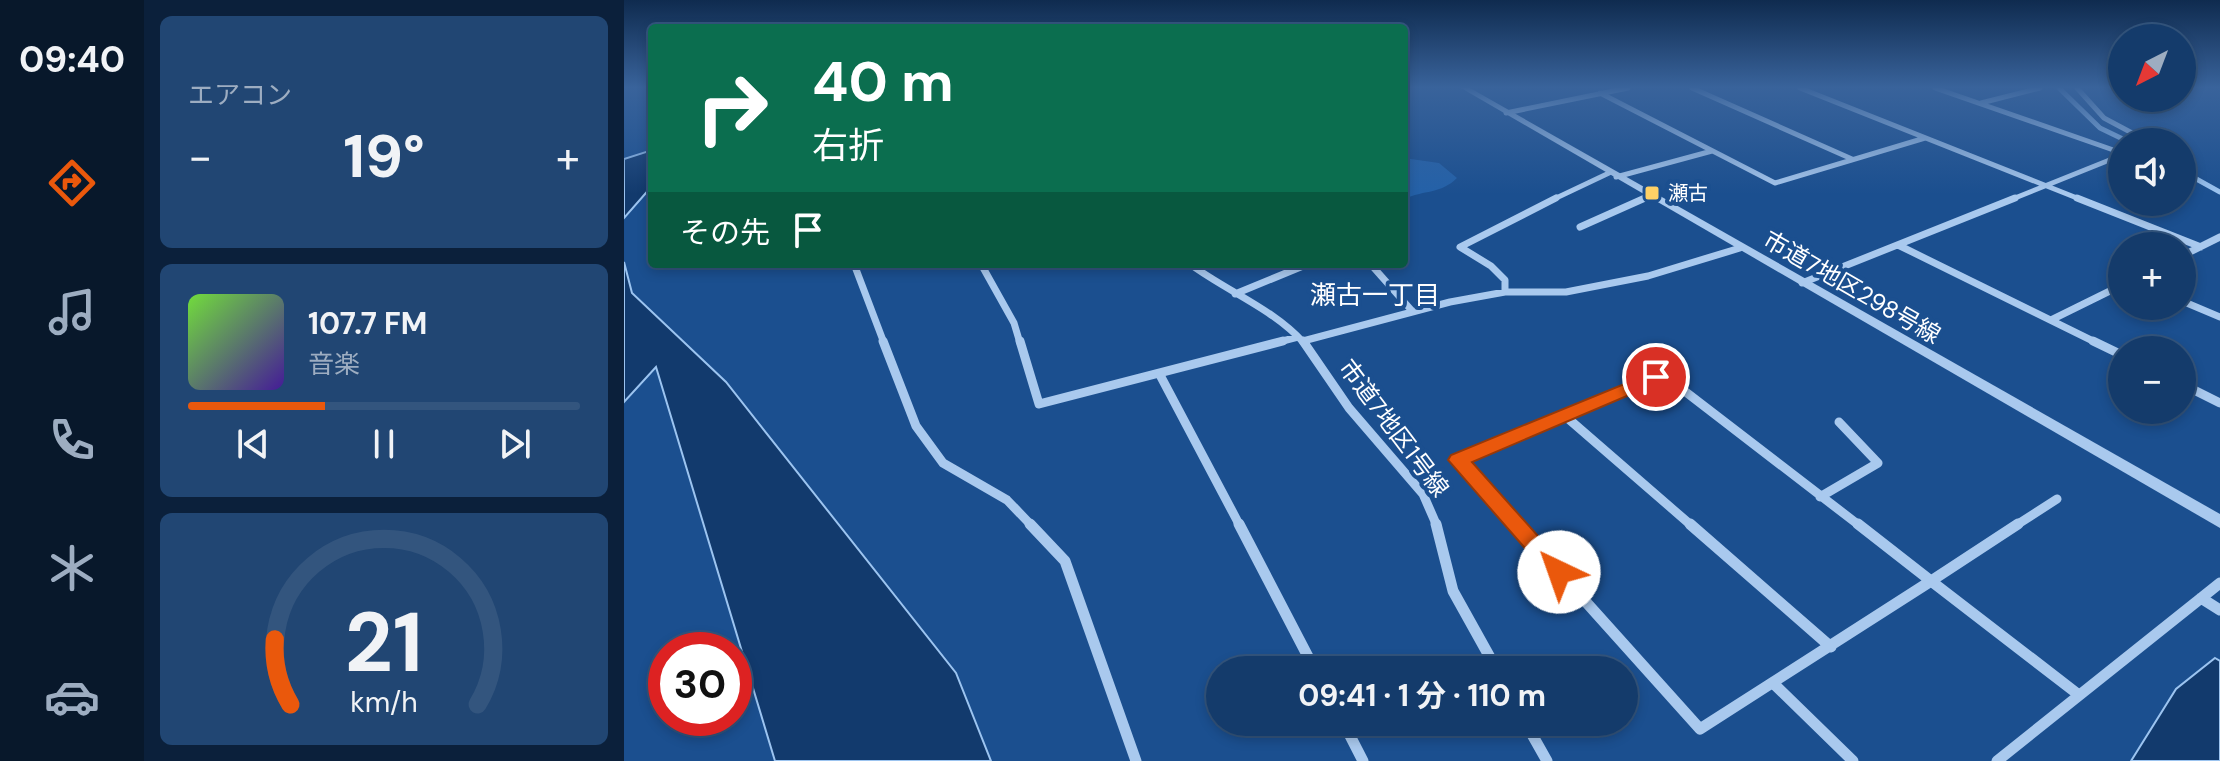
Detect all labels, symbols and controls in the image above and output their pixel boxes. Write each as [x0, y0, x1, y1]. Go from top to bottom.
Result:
north arrow [2108, 24, 2196, 112]
map controls [2108, 24, 2196, 424]
text: 09:40 [19, 36, 125, 83]
text: 40 m [812, 45, 954, 118]
icon: right [680, 56, 784, 160]
text: エアコン [188, 78, 292, 112]
text: 19° [343, 117, 425, 196]
text: 右折 [812, 122, 884, 169]
text: − [188, 128, 212, 186]
text: + [556, 128, 580, 186]
button: sound [2108, 128, 2196, 216]
icon: directions [44, 155, 100, 211]
place label: 瀬古 [1668, 180, 1708, 206]
marker: 瀬古 [1643, 184, 1661, 202]
icon: arrive [786, 208, 830, 252]
text: その先 [680, 213, 770, 252]
street label: 市道7地区298号線 [1758, 224, 1946, 350]
button: + [2108, 232, 2196, 320]
district label: 瀬古一丁目 [1310, 278, 1440, 312]
icon: music [44, 284, 100, 340]
text: 107.7 FM [308, 304, 427, 343]
button: − [2108, 336, 2196, 424]
pin [1622, 343, 1690, 411]
text: 音楽 [308, 347, 360, 381]
street label: 市道7地区1号線 [1332, 353, 1456, 503]
icon: arrive [1634, 355, 1678, 399]
icon: phone [44, 412, 100, 468]
icon: previous [231, 422, 275, 466]
icon: pause [362, 422, 406, 466]
icon: next [493, 422, 537, 466]
position arrow [1517, 530, 1601, 614]
icon: climate [44, 540, 100, 596]
text: 21 [345, 587, 423, 696]
speed limit sign: 30 [648, 632, 752, 736]
icon: car [44, 669, 100, 725]
text: 09:41 · 1 分 · 110 m [1298, 676, 1546, 715]
text: km/h [350, 684, 418, 721]

